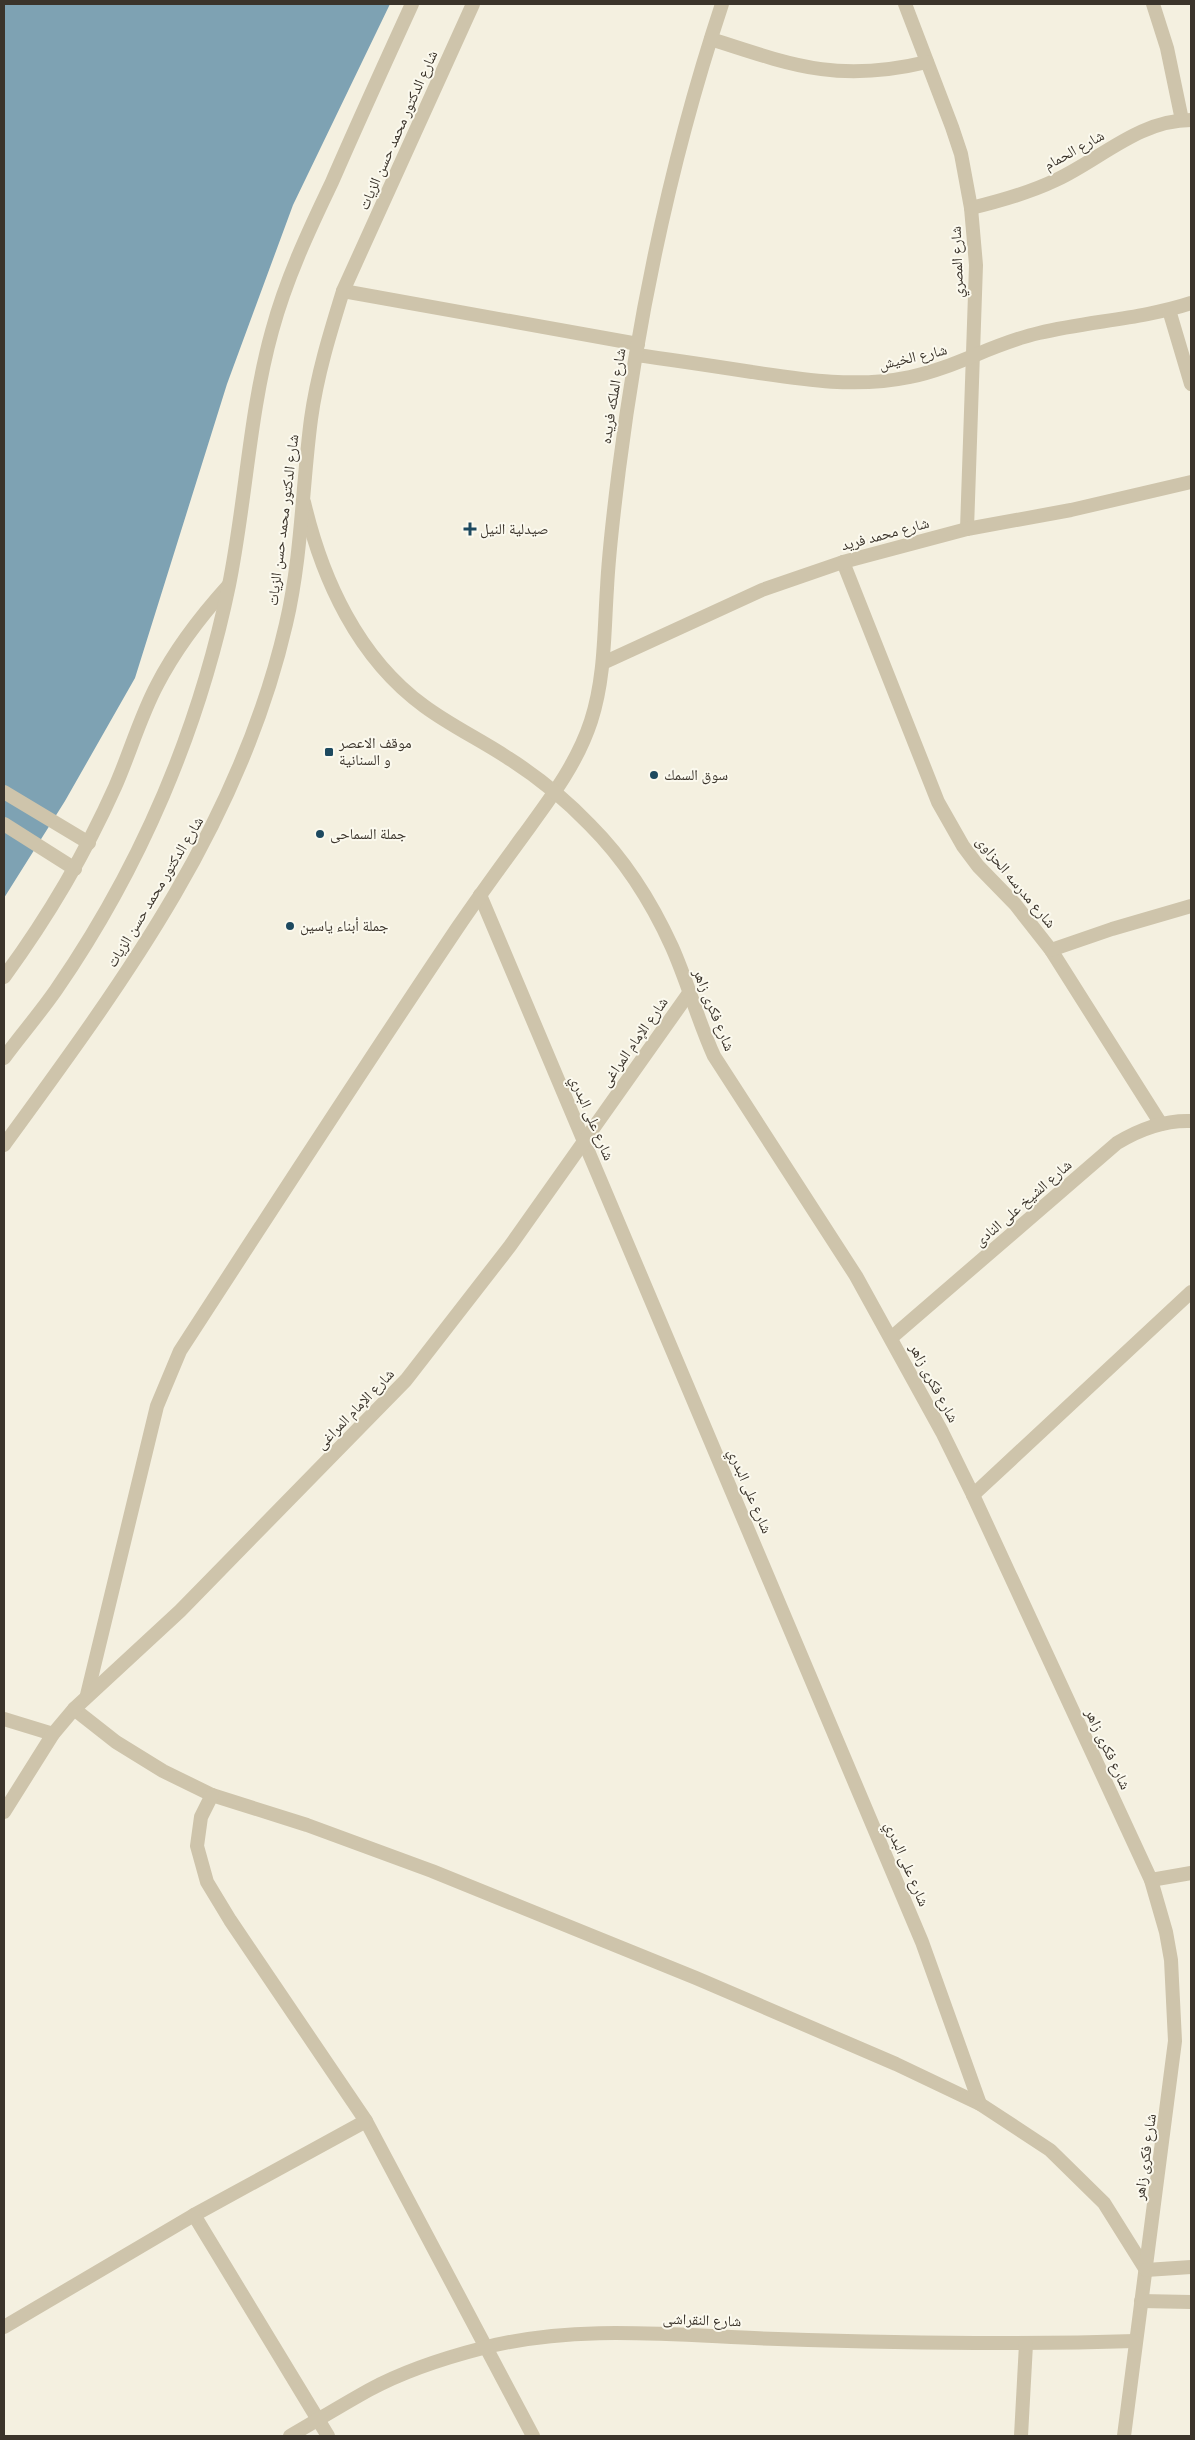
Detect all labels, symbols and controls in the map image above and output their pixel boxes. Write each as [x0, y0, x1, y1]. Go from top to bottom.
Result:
street label: شارع الدكتور محمد حسن الزيات [356, 48, 443, 213]
street label: شارع الحمام [1041, 127, 1108, 176]
street label: شارع المصري [948, 225, 970, 298]
street label: شارع الخيش [877, 341, 949, 376]
street label: شارع الملكه فريده [598, 347, 631, 445]
street label: شارع الدكتور محمد حسن الزيات [265, 433, 304, 607]
street label: شارع محمد فريد [839, 515, 932, 556]
place label: صيدلية النيل [480, 521, 549, 540]
marker: صيدلية النيل [464, 523, 476, 535]
place label: موقف الاعصر و السنانية [338, 735, 412, 771]
marker: موقف الاعصر و السنانية [323, 746, 335, 758]
place label: سوق السمك [664, 767, 728, 786]
marker: سوق السمك [648, 769, 660, 781]
street label: شارع الدكتور محمد حسن الزيات [104, 814, 209, 972]
place label: جملة السماحى [330, 826, 407, 845]
marker: جملة السماحى [314, 828, 326, 840]
street label: شارع مدرسه الحزاوى [971, 833, 1059, 933]
place label: جملة أبناء ياسين [300, 917, 389, 937]
marker: جملة أبناء ياسين [284, 920, 296, 932]
street label: شارع فكرى زاهر [687, 966, 738, 1055]
street label: شارع الإمام المراغى [597, 994, 673, 1091]
street label: شارع على البدري [563, 1073, 617, 1164]
street label: شارع الشيخ على النادى [971, 1156, 1077, 1252]
street label: شارع فكرى زاهر [903, 1340, 962, 1427]
street label: شارع الإمام المراغى [313, 1365, 400, 1455]
street label: شارع على البدري [721, 1446, 775, 1537]
street label: شارع فكرى زاهر [1079, 1705, 1134, 1793]
street label: شارع على البدري [878, 1819, 932, 1910]
street label: شارع فكرى زاهر [1131, 2113, 1162, 2203]
street label: شارع النقراشى [662, 2311, 742, 2332]

